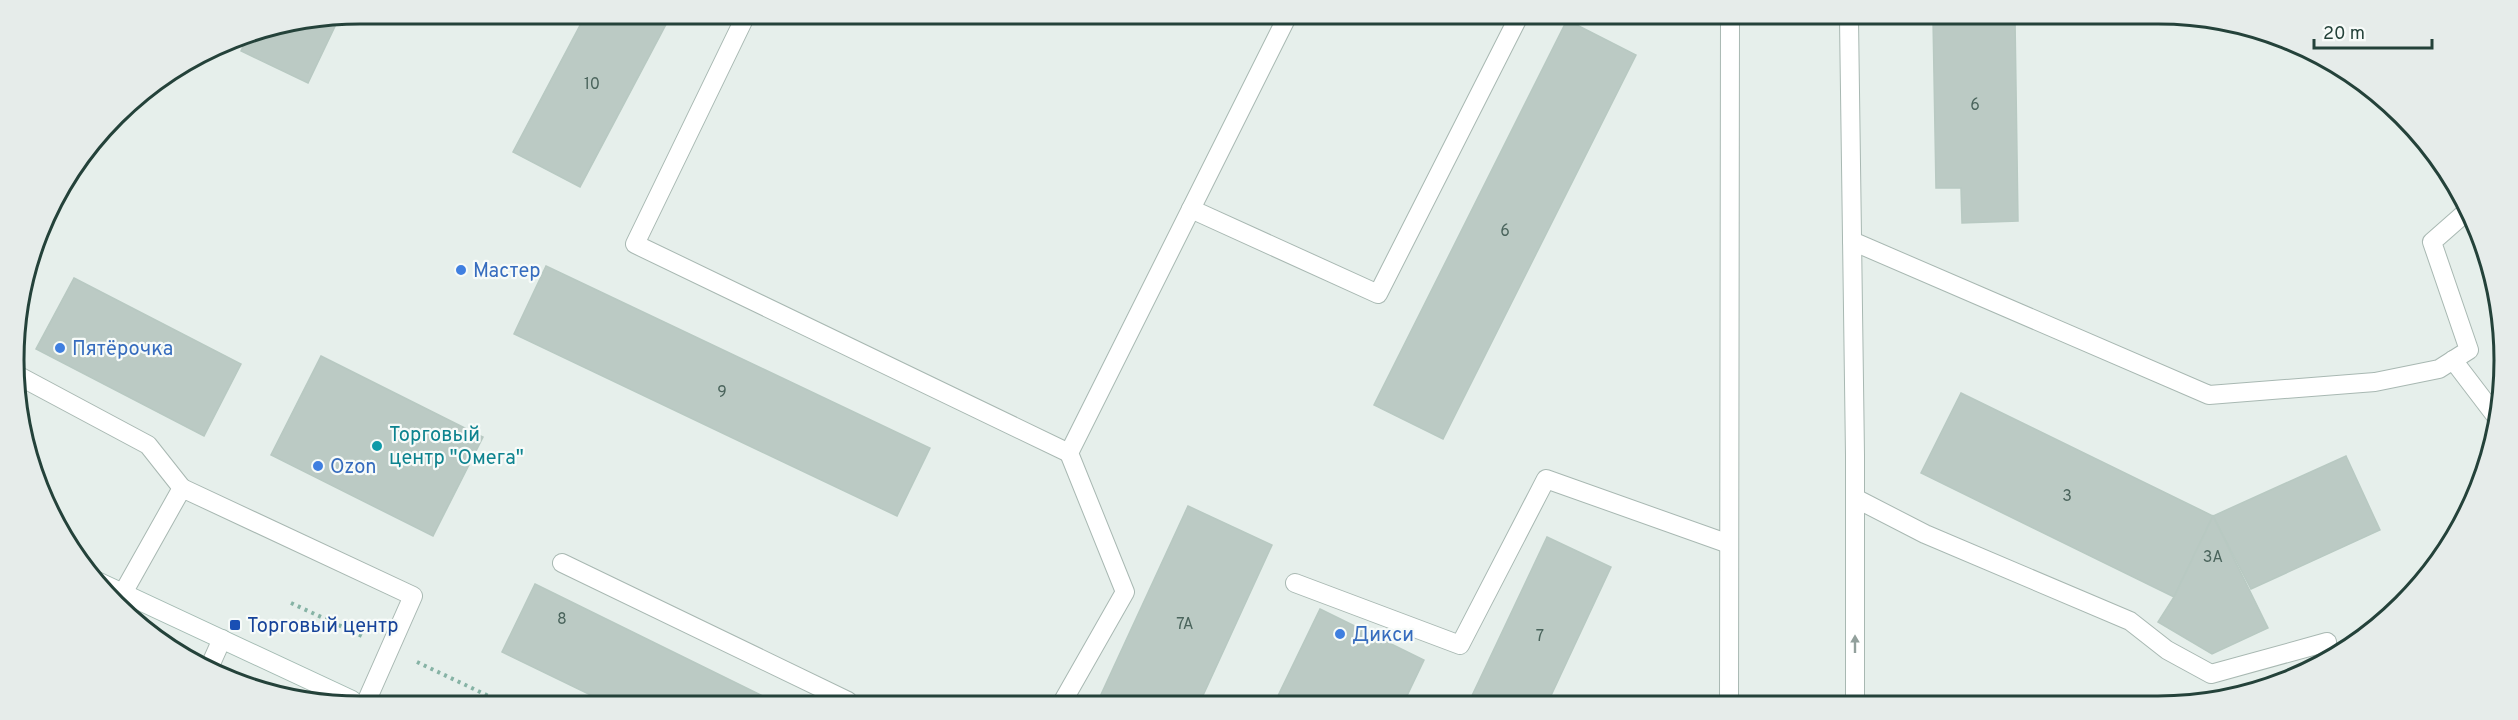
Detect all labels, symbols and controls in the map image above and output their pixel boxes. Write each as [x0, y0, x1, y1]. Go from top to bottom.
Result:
scale bar [2314, 12, 2432, 50]
text: 20 m [2323, 23, 2365, 46]
house number: 10 [584, 75, 600, 95]
house number: 6 [1970, 96, 1980, 116]
house number: 6 [1500, 222, 1510, 242]
place label: Мастер [473, 259, 541, 285]
marker: Мастер [454, 263, 468, 277]
place label: Пятёрочка [72, 337, 173, 363]
marker: Пятёрочка [53, 341, 67, 355]
house number: 9 [717, 383, 727, 403]
place label: Торговый центр "Омега" [389, 423, 524, 472]
marker: Торговый центр "Омега" [370, 439, 384, 453]
place label: Ozon [330, 455, 376, 481]
marker: Ozon [311, 459, 325, 473]
house number: 3 [2062, 487, 2072, 507]
house number: 3А [2203, 548, 2223, 568]
house number: 8 [557, 610, 567, 630]
place label: Торговый центр [247, 614, 399, 640]
house number: 7А [1176, 615, 1194, 635]
marker: Торговый центр [228, 618, 242, 632]
place label: Дикси [1352, 623, 1414, 649]
marker: Дикси [1333, 627, 1347, 641]
house number: 7 [1536, 627, 1544, 647]
one-way arrow [1850, 635, 1860, 654]

